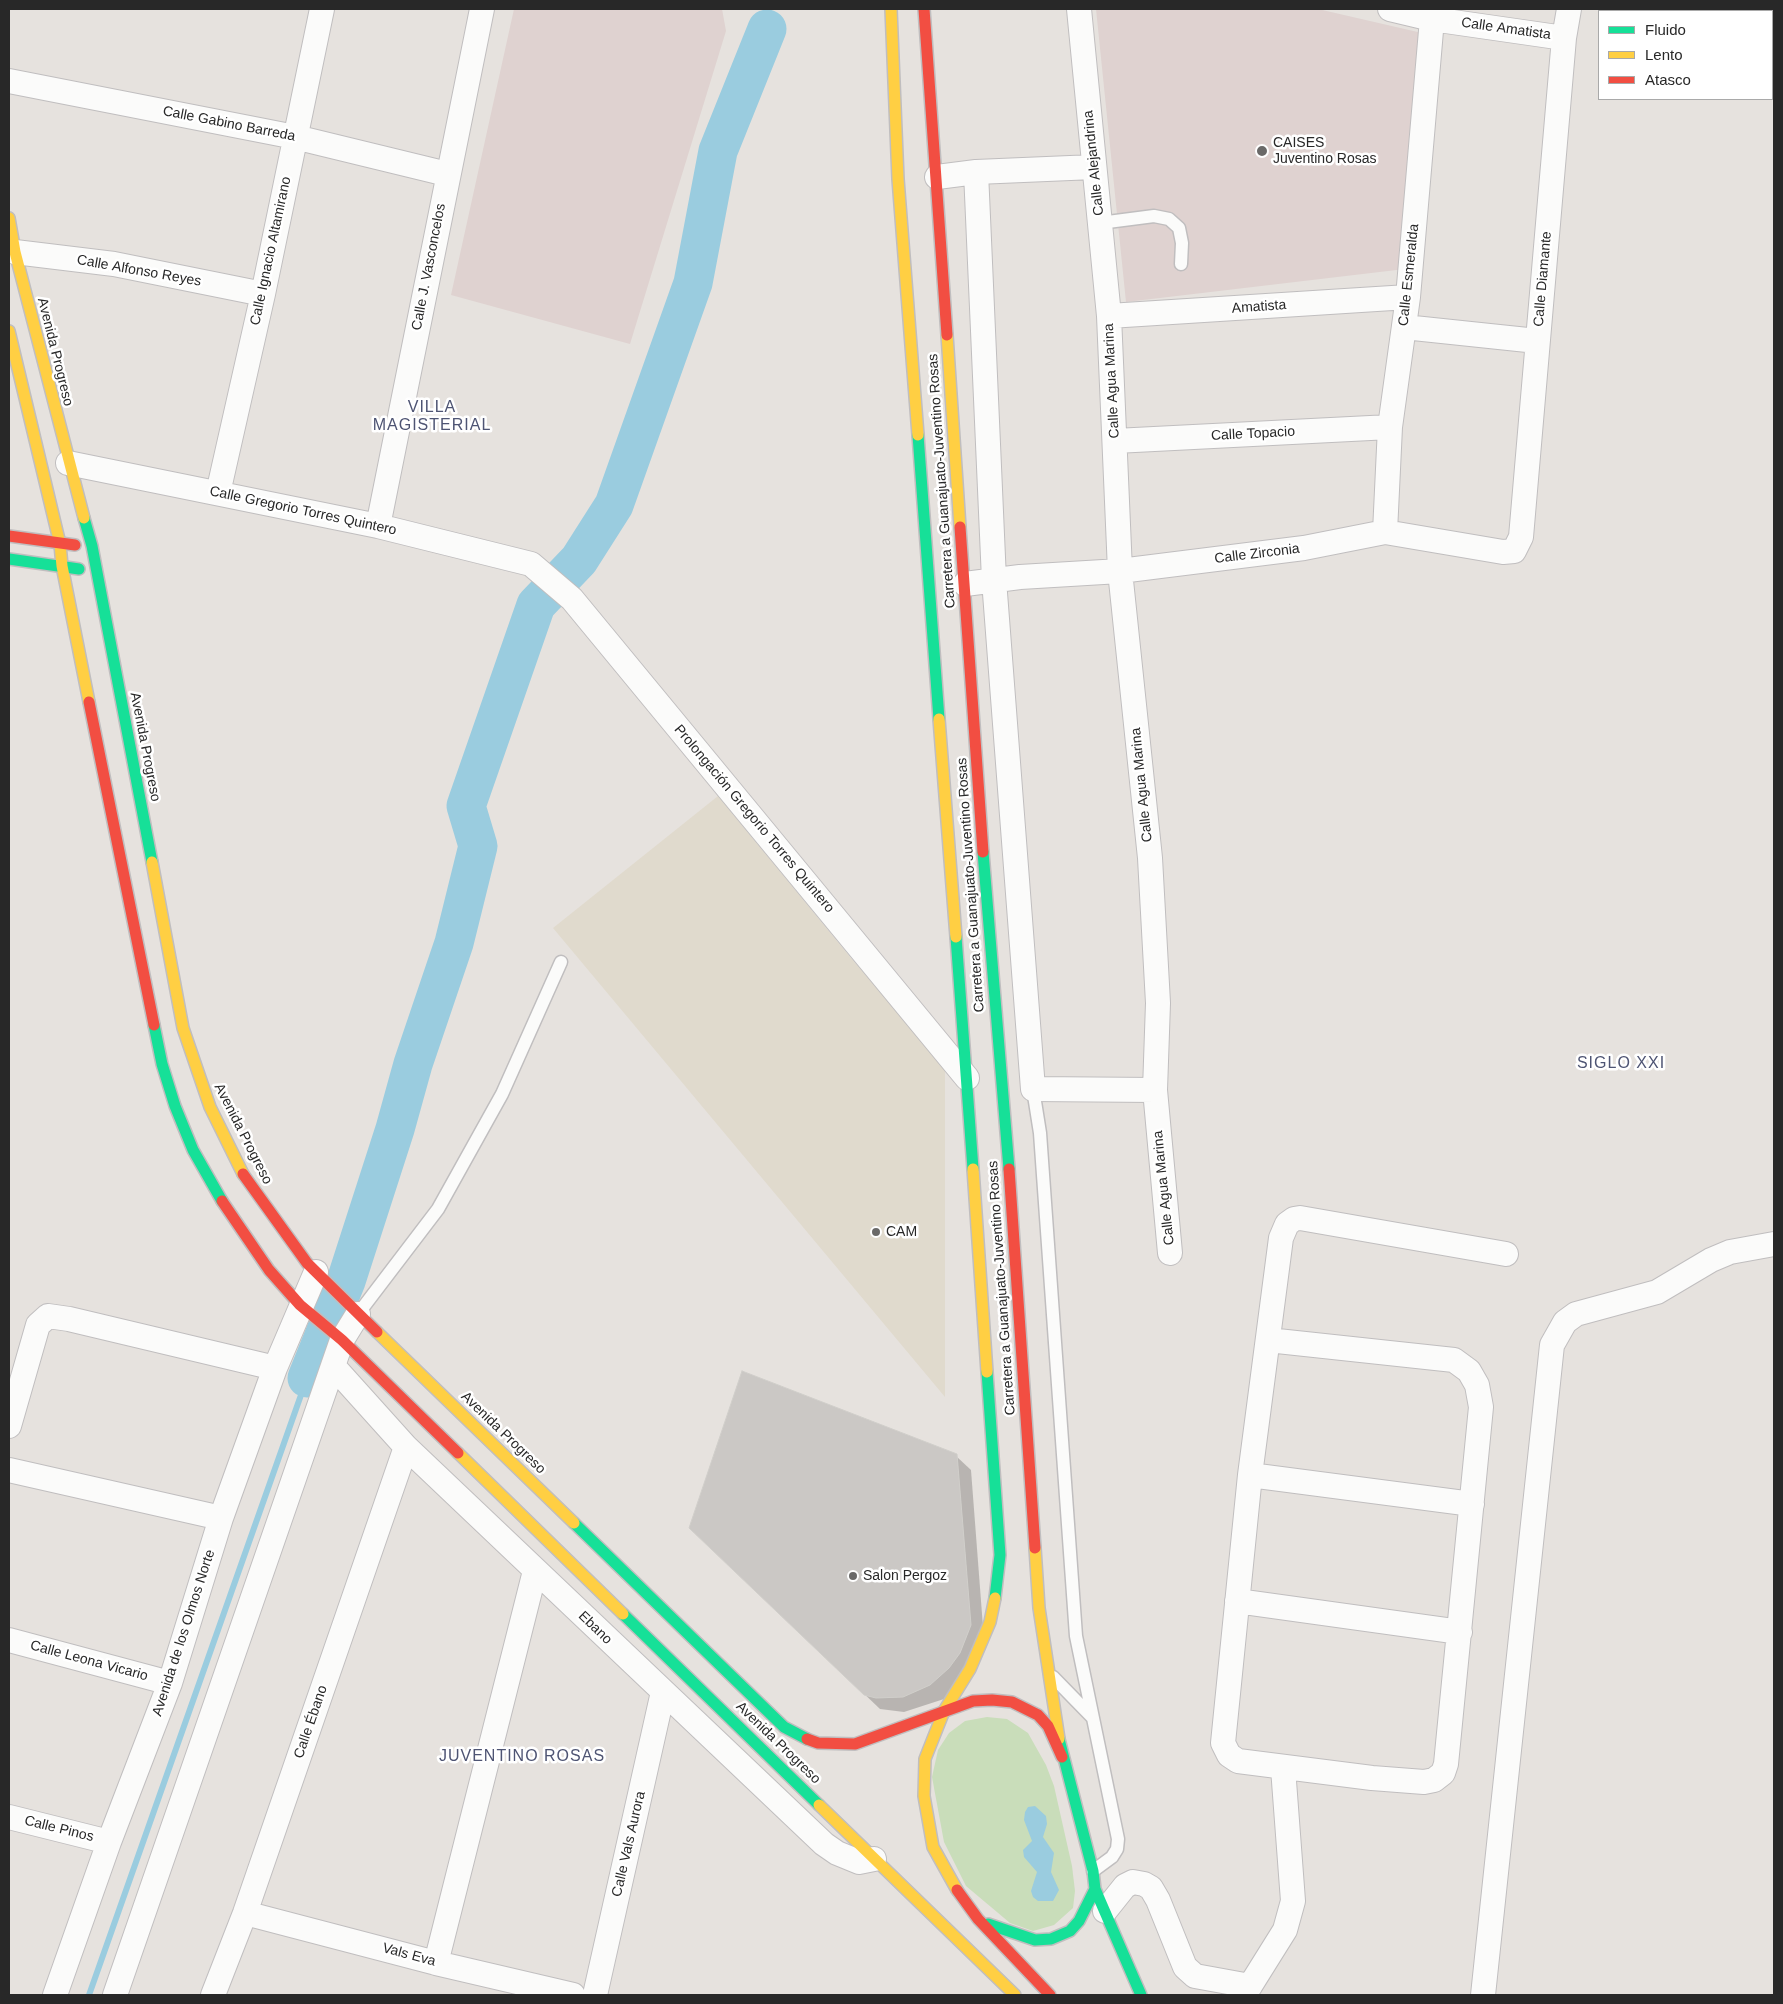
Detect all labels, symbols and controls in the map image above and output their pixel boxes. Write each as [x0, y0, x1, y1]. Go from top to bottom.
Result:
legend [1598, 10, 1773, 100]
street label: Calle Amatista [1460, 14, 1552, 44]
text: Fluido [1645, 21, 1686, 38]
text: Lento [1645, 46, 1683, 63]
text: Atasco [1645, 71, 1691, 88]
street label: Calle Gabino Barreda [161, 103, 297, 145]
street label: Calle Alejandrina [1080, 109, 1108, 217]
place label: CAISES Juventino Rosas [1273, 135, 1377, 168]
marker: CAISES Juventino Rosas [1255, 144, 1269, 158]
street label: Calle Ignacio Altamirano [247, 175, 295, 327]
street label: Calle J. Vasconcelos [408, 202, 450, 332]
street label: Calle Esmeralda [1395, 223, 1423, 327]
street label: Calle Diamante [1530, 231, 1556, 327]
street label: Calle Alfonso Reyes [75, 252, 203, 290]
street label: Avenida Progreso [33, 296, 77, 408]
street label: Amatista [1231, 297, 1287, 317]
street label: Calle Agua Marina [1101, 323, 1123, 439]
street label: Carretera a Guanajuato-Juventino Rosas [925, 353, 959, 609]
district label: VILLA MAGISTERIAL [371, 398, 493, 436]
street label: Calle Topacio [1211, 423, 1295, 445]
street label: Calle Gregorio Torres Quintero [208, 483, 398, 539]
street label: Calle Zirconia [1214, 540, 1300, 568]
street label: Avenida Progreso [126, 691, 164, 803]
street label: Prolongación Gregorio Torres Quintero [670, 722, 838, 916]
street label: Calle Agua Marina [1128, 727, 1156, 843]
street label: Carretera a Guanajuato-Juventino Rosas [954, 757, 988, 1013]
district label: SIGLO XXI [1576, 1054, 1666, 1074]
street label: Avenida Progreso [210, 1081, 276, 1187]
street label: Calle Agua Marina [1150, 1130, 1178, 1246]
street label: Carretera a Guanajuato-Juventino Rosas [985, 1160, 1019, 1416]
place label: CAM [886, 1224, 917, 1240]
marker: CAM [870, 1226, 882, 1238]
street label: Avenida Progreso [457, 1388, 549, 1478]
street label: Avenida de los Olmos Norte [149, 1548, 219, 1718]
place label: Salon Pergoz [863, 1568, 947, 1584]
marker: Salon Pergoz [847, 1570, 859, 1582]
street label: Ebano [575, 1608, 615, 1648]
street label: Calle Leona Vicario [28, 1637, 150, 1685]
street label: Calle Ébano [291, 1683, 331, 1761]
street label: Avenida Progreso [732, 1698, 824, 1788]
district label: JUVENTINO ROSAS [437, 1747, 607, 1767]
street label: Calle Vals Aurora [609, 1790, 649, 1898]
street label: Calle Pinos [23, 1812, 95, 1846]
street label: Vals Eva [381, 1940, 437, 1970]

